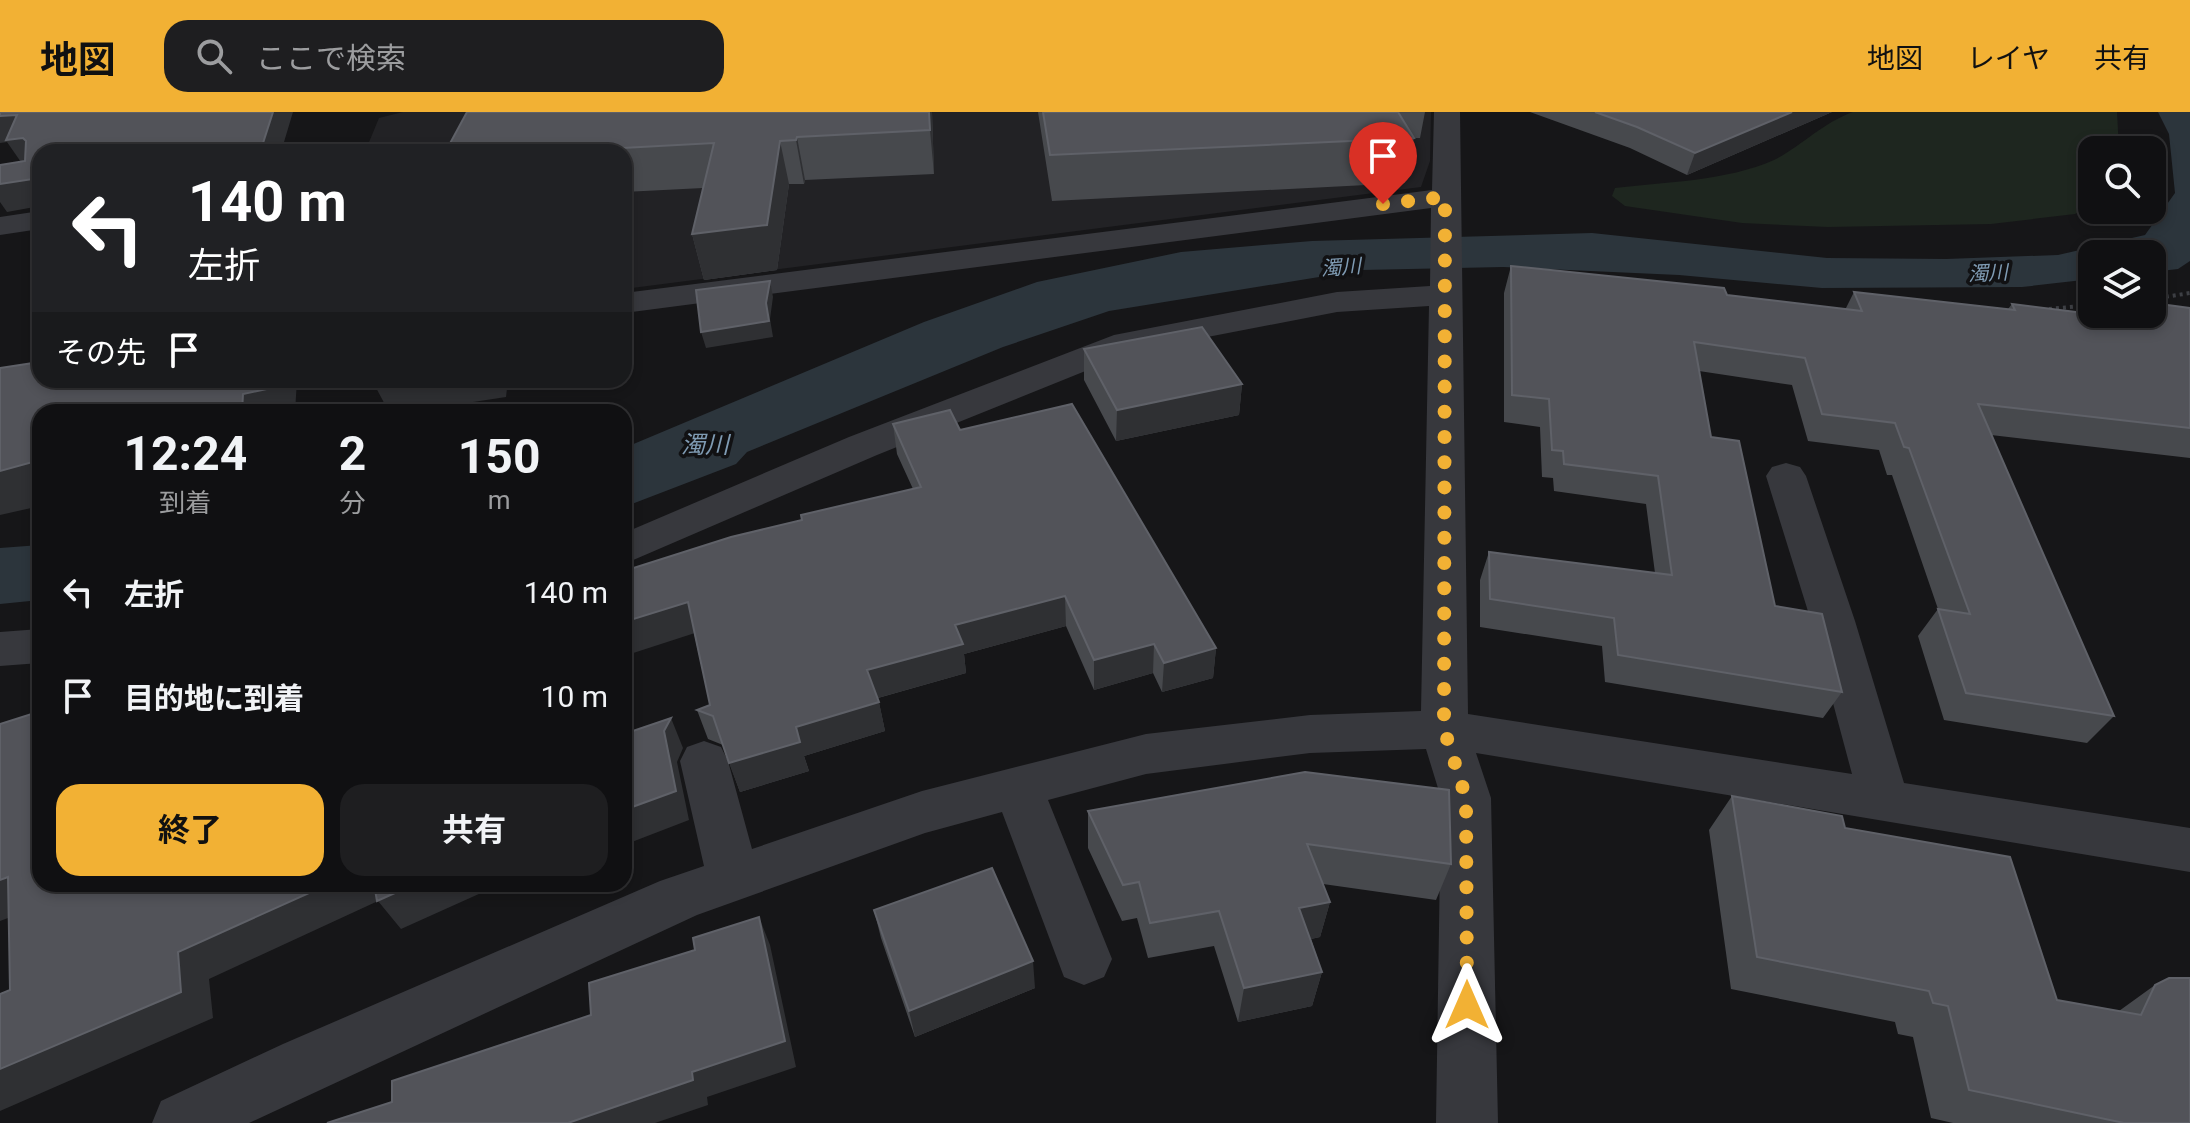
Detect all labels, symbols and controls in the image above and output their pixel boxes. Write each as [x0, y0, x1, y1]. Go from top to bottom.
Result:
search box [164, 20, 724, 92]
icon: search [192, 34, 236, 78]
text: 地図 [40, 38, 116, 82]
text: ここで検索 [256, 41, 406, 76]
text: 地図 [1867, 42, 1923, 75]
text: レイヤ [1967, 42, 2050, 75]
text: 共有 [2094, 42, 2150, 75]
pin [1349, 122, 1417, 204]
icon: arrive [1361, 134, 1405, 178]
map controls [2078, 136, 2166, 328]
button: search [2078, 136, 2166, 224]
text: 140 m [188, 169, 347, 235]
icon: left [56, 176, 160, 280]
button: layers [2078, 240, 2166, 328]
text: 左折 [188, 245, 260, 287]
water label: 濁川 [1320, 253, 1364, 280]
water label: 濁川 [1967, 260, 2011, 286]
icon: arrive [162, 328, 206, 372]
text: その先 [56, 335, 146, 370]
text: 12:24 [124, 425, 247, 482]
text: 2 [339, 425, 366, 482]
text: 150 [458, 428, 540, 485]
water label: 濁川 [681, 431, 732, 459]
text: m [488, 485, 511, 515]
text: 到着 [159, 488, 211, 518]
text: 分 [340, 488, 366, 518]
icon: left [56, 570, 100, 614]
text: 140 m [524, 575, 608, 610]
text: 左折 [124, 577, 184, 612]
icon: arrive [56, 674, 100, 718]
text: 10 m [541, 679, 608, 714]
text: 目的地に到着 [124, 681, 304, 716]
button: 終了 [56, 784, 324, 876]
button: 共有 [340, 784, 608, 876]
position arrow [1425, 963, 1509, 1047]

